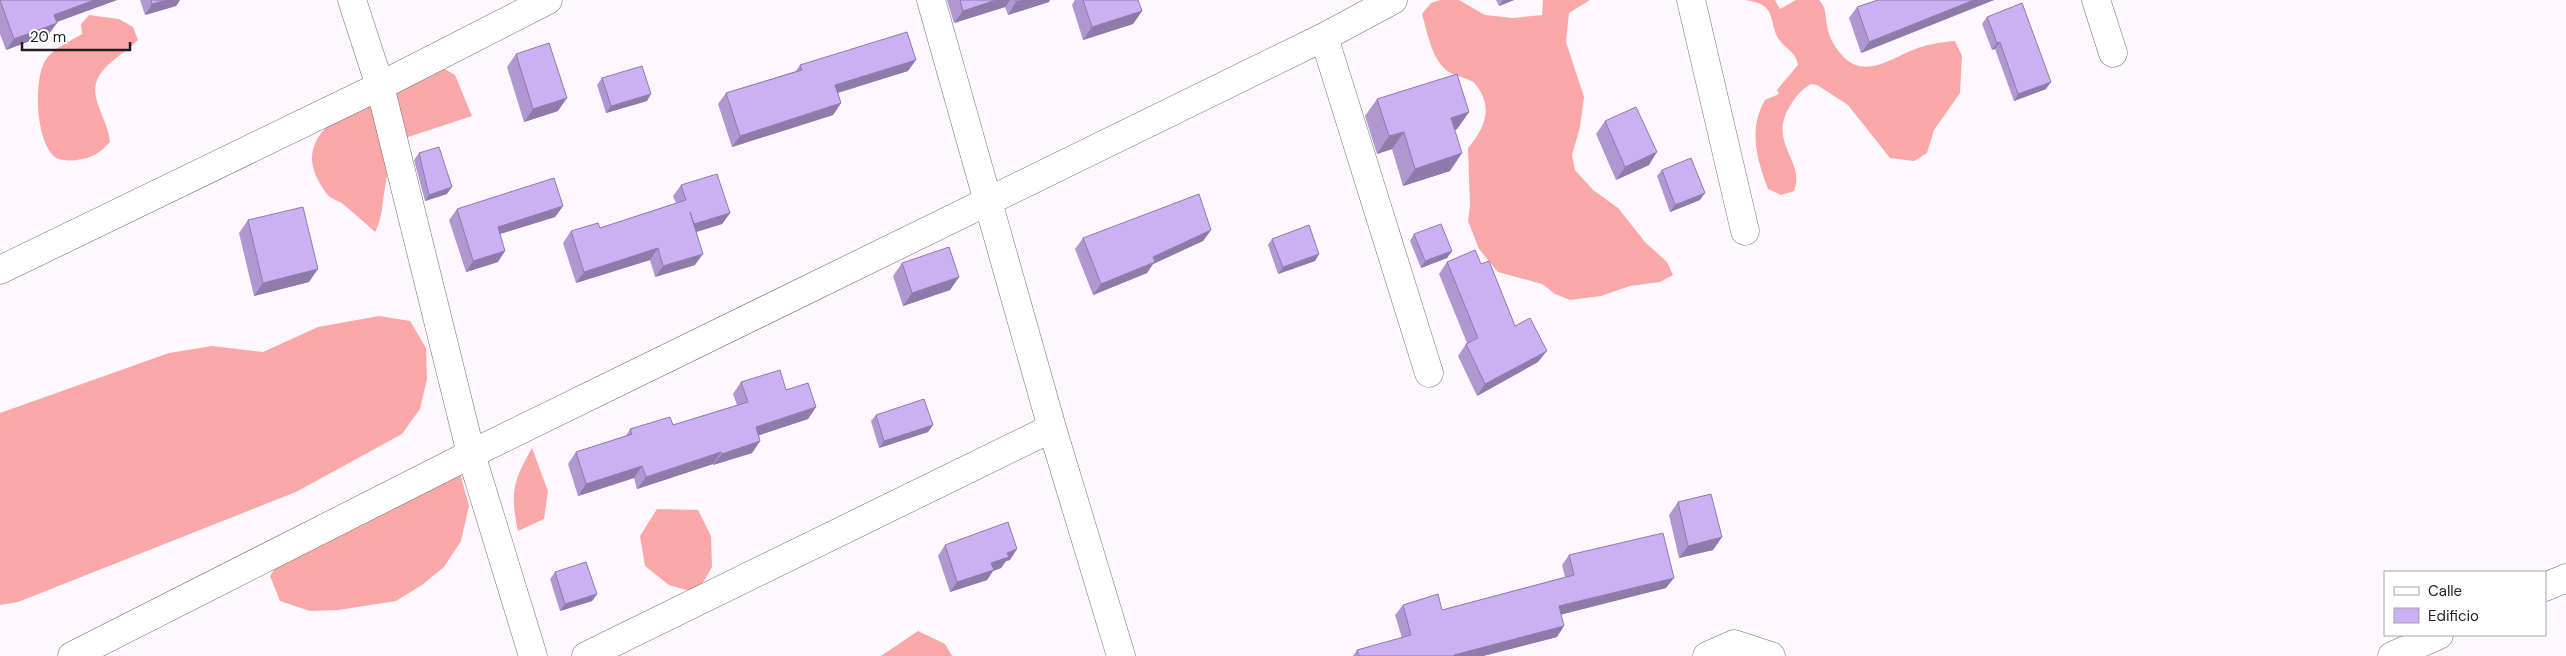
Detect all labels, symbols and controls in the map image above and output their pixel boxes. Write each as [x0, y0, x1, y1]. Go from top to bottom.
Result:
scale bar [22, 20, 130, 52]
text: 20 m [30, 27, 66, 47]
legend [2384, 571, 2546, 636]
text: Calle [2428, 581, 2462, 601]
text: Edificio [2428, 606, 2479, 626]

